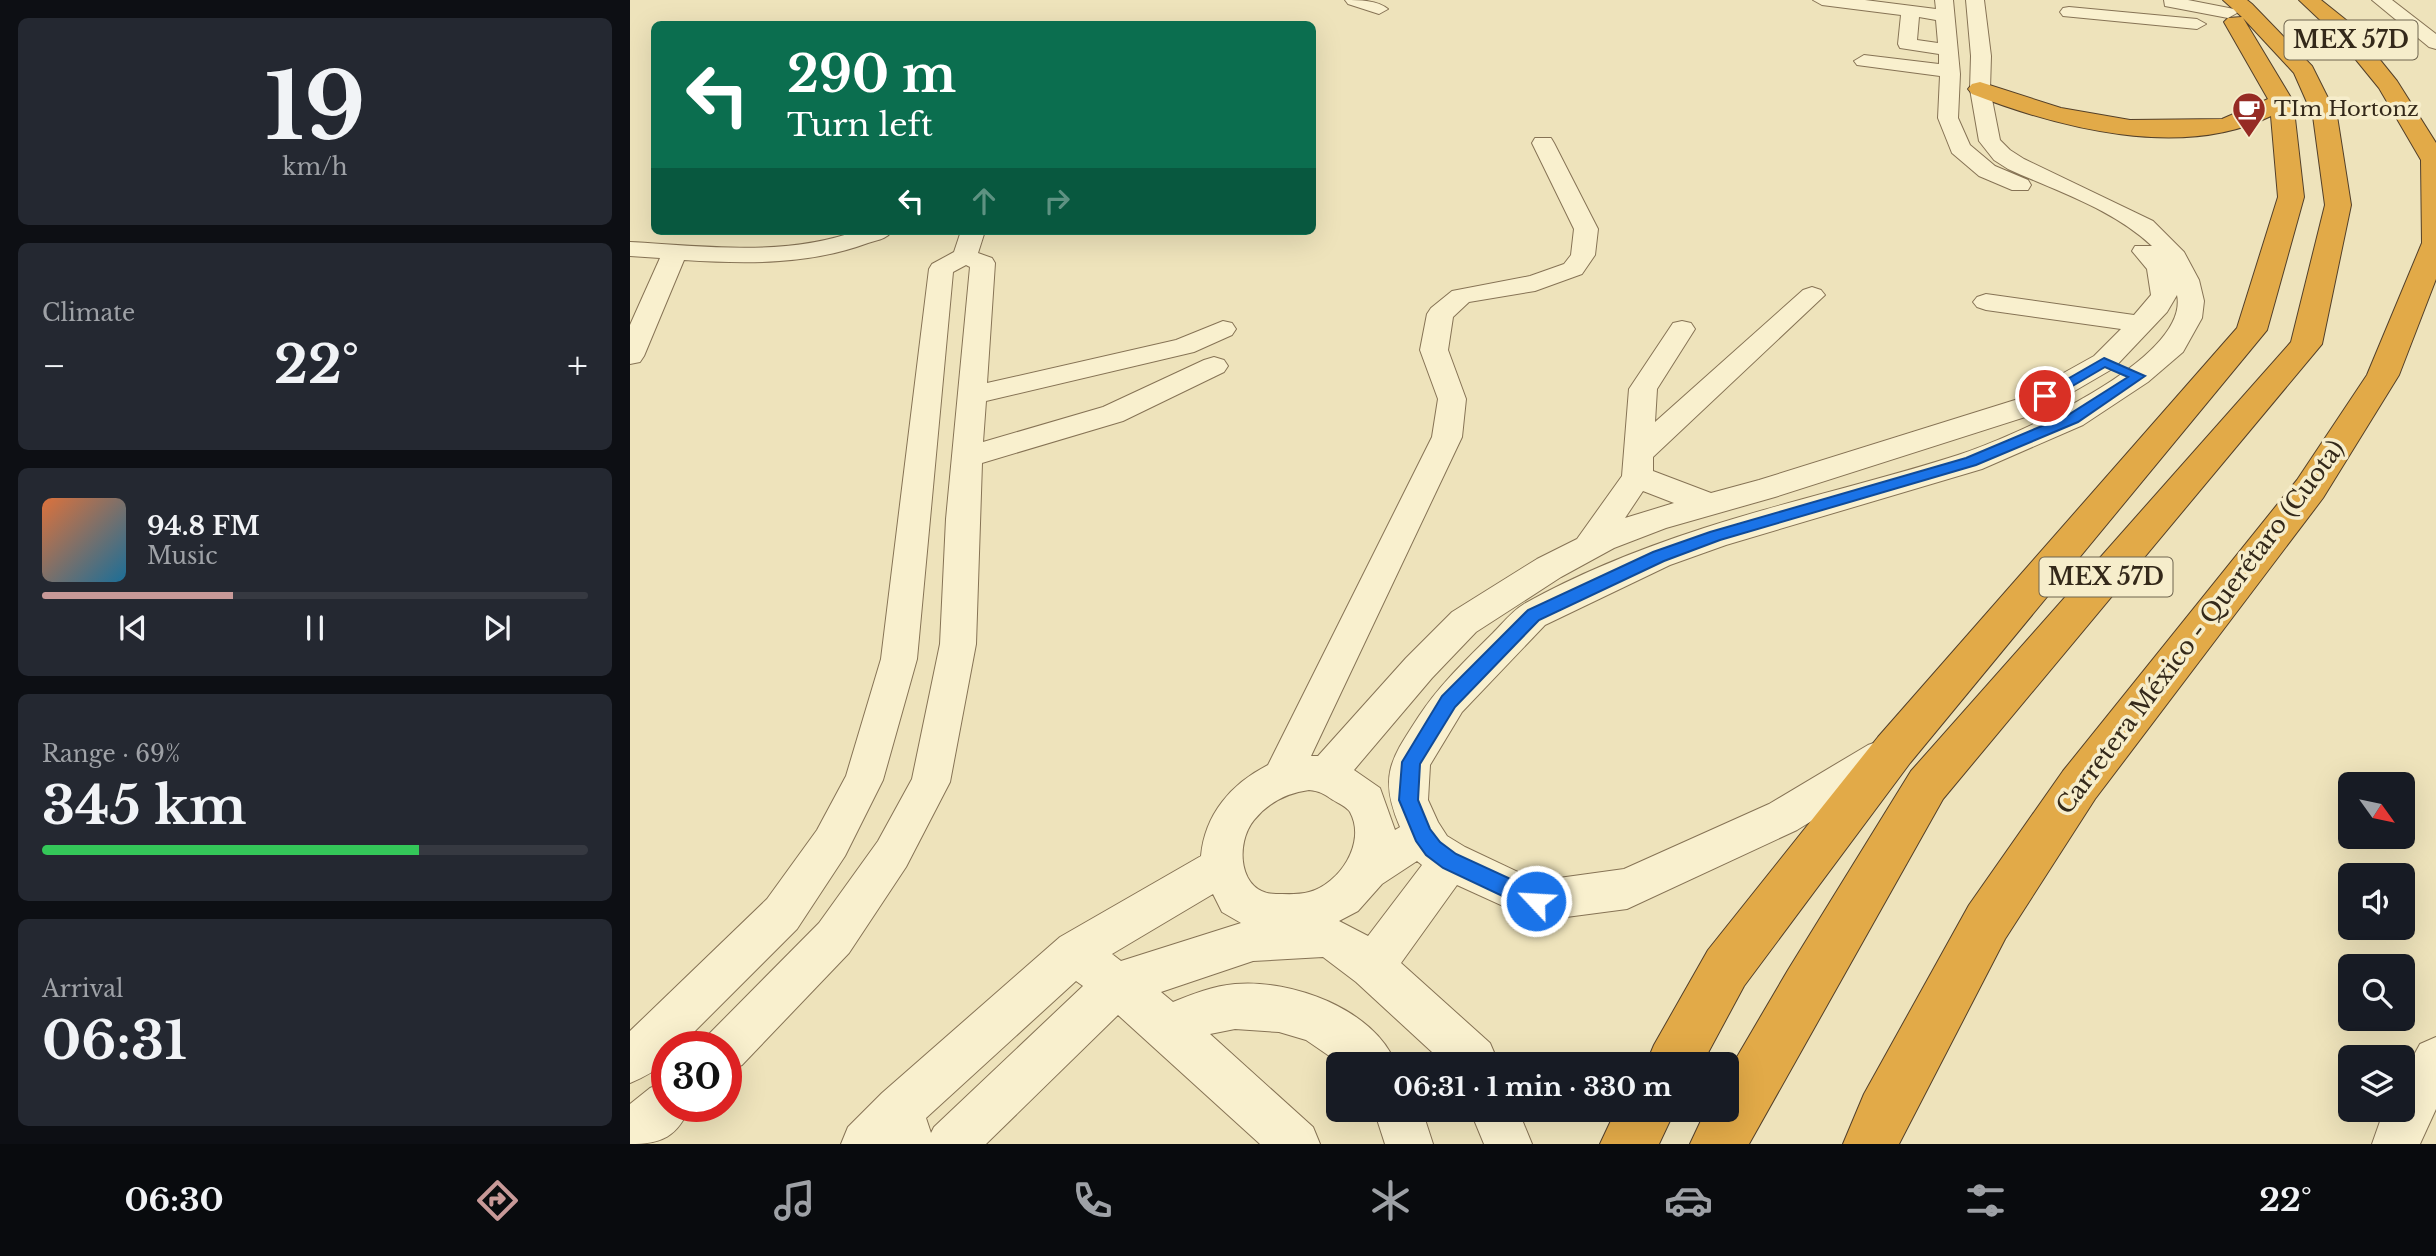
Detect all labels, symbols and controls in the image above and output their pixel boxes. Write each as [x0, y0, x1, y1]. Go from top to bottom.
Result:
road number: MEX 57D [2284, 20, 2418, 60]
text: 290 m [787, 44, 956, 105]
icon: left [672, 49, 763, 140]
text: 19 [264, 51, 366, 164]
cafe icon: TIm Hortonz [2230, 90, 2268, 139]
place label: TIm Hortonz [2274, 96, 2419, 122]
text: Turn left [787, 105, 933, 145]
text: km/h [282, 153, 348, 181]
icon: left [892, 182, 930, 220]
icon: ahead [965, 182, 1003, 220]
icon: right [1038, 182, 1076, 220]
text: Climate [42, 299, 135, 327]
text: 22° [274, 333, 359, 397]
text: − [42, 342, 66, 389]
text: + [567, 342, 588, 389]
pin [2015, 366, 2075, 426]
icon: arrive [2026, 377, 2064, 415]
street label: Carretera México - Querétaro (Cuota) [2050, 434, 2350, 820]
text: 94.8 FM [147, 510, 260, 542]
text: Music [147, 542, 218, 570]
road number: MEX 57D [2040, 558, 2172, 596]
icon: previous [114, 609, 152, 647]
icon: pause [296, 609, 334, 647]
icon: next [478, 609, 516, 647]
text: Range · 69% [42, 740, 180, 768]
north arrow [2338, 772, 2415, 849]
map controls [2338, 772, 2415, 1122]
text: 345 km [42, 774, 246, 838]
button: sound [2338, 863, 2415, 940]
position arrow [1499, 864, 1573, 938]
button: search [2338, 954, 2415, 1031]
text: Arrival [42, 975, 123, 1003]
text: 06:31 [42, 1009, 187, 1073]
speed limit sign: 30 [651, 1031, 742, 1122]
button: layers [2338, 1045, 2415, 1122]
text: 06:31 · 1 min · 330 m [1393, 1071, 1672, 1103]
icon: directions [473, 1176, 522, 1225]
icon: music [770, 1176, 819, 1225]
icon: phone [1068, 1176, 1117, 1225]
icon: climate [1366, 1176, 1415, 1225]
icon: car [1664, 1176, 1713, 1225]
icon: filters [1961, 1176, 2010, 1225]
text: 06:30 [124, 1180, 224, 1220]
text: 22° [2259, 1180, 2312, 1220]

